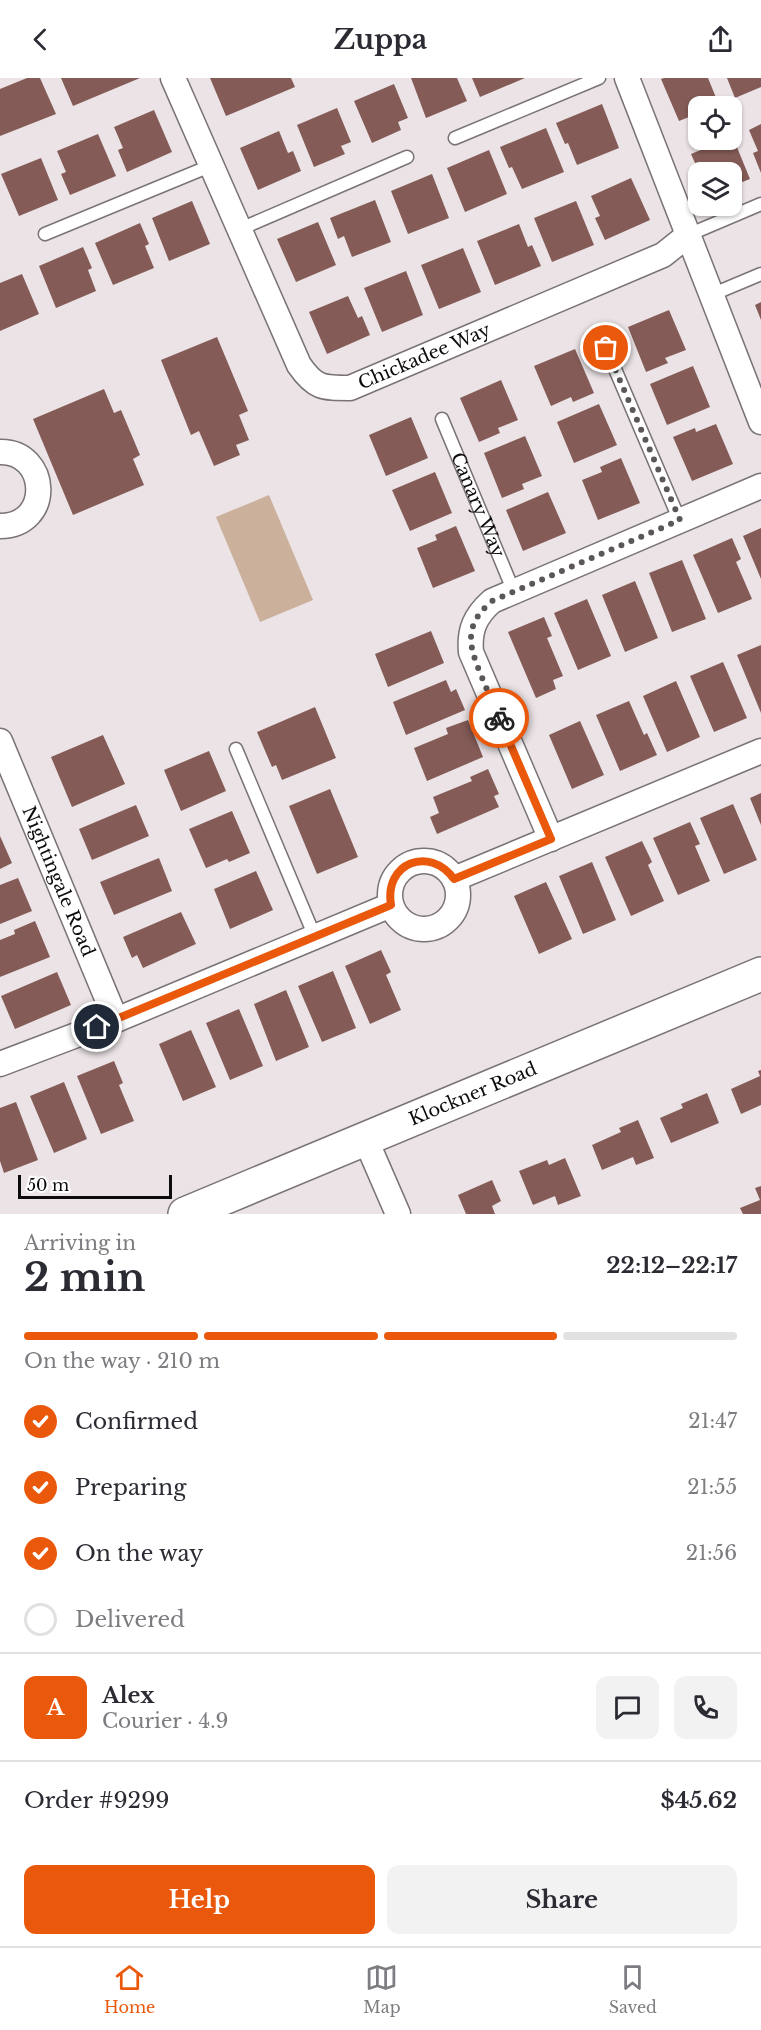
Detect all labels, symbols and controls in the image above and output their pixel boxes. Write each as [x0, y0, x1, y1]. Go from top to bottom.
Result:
icon: back [24, 23, 57, 56]
text: Zuppa [334, 23, 427, 56]
icon: share [704, 23, 737, 56]
map controls [688, 96, 742, 216]
button: locate [688, 96, 742, 150]
button: layers [688, 162, 742, 216]
street label: Chickadee Way [355, 318, 494, 394]
pin [580, 322, 631, 373]
icon: bag [589, 331, 622, 364]
street label: Canary Way [446, 449, 510, 561]
courier [469, 688, 529, 748]
icon: bike [483, 702, 516, 735]
street label: Nightingale Road [17, 803, 99, 960]
pin [71, 1001, 122, 1052]
icon: home [80, 1010, 113, 1043]
street label: Klockner Road [406, 1058, 540, 1130]
scale bar [18, 1172, 172, 1200]
text: 50 m [27, 1175, 69, 1195]
text: Arriving in [24, 1231, 136, 1255]
text: 22:12–22:17 [606, 1252, 737, 1279]
text: 2 min [24, 1253, 145, 1302]
text: On the way · 210 m [24, 1349, 220, 1373]
icon: check [24, 1405, 57, 1438]
text: Confirmed [75, 1408, 198, 1435]
text: 21:47 [688, 1409, 737, 1433]
icon: check [24, 1471, 57, 1504]
text: Preparing [75, 1474, 186, 1501]
text: 21:55 [687, 1475, 737, 1499]
icon: check [24, 1537, 57, 1570]
text: On the way [75, 1540, 203, 1567]
text: 21:56 [686, 1541, 737, 1565]
text: Delivered [75, 1606, 185, 1633]
button: chat [596, 1676, 659, 1739]
button: phone [674, 1676, 737, 1739]
text: Alex [102, 1682, 155, 1709]
text: A [47, 1694, 64, 1721]
text: Courier · 4.9 [102, 1709, 228, 1733]
text: Order #9299 [24, 1787, 169, 1814]
text: $45.62 [661, 1787, 737, 1814]
button: Help [24, 1865, 375, 1934]
button: Share [387, 1865, 737, 1934]
tab: Home [104, 1961, 155, 2017]
tab: Map [363, 1961, 401, 2017]
tab: Saved [609, 1961, 657, 2017]

